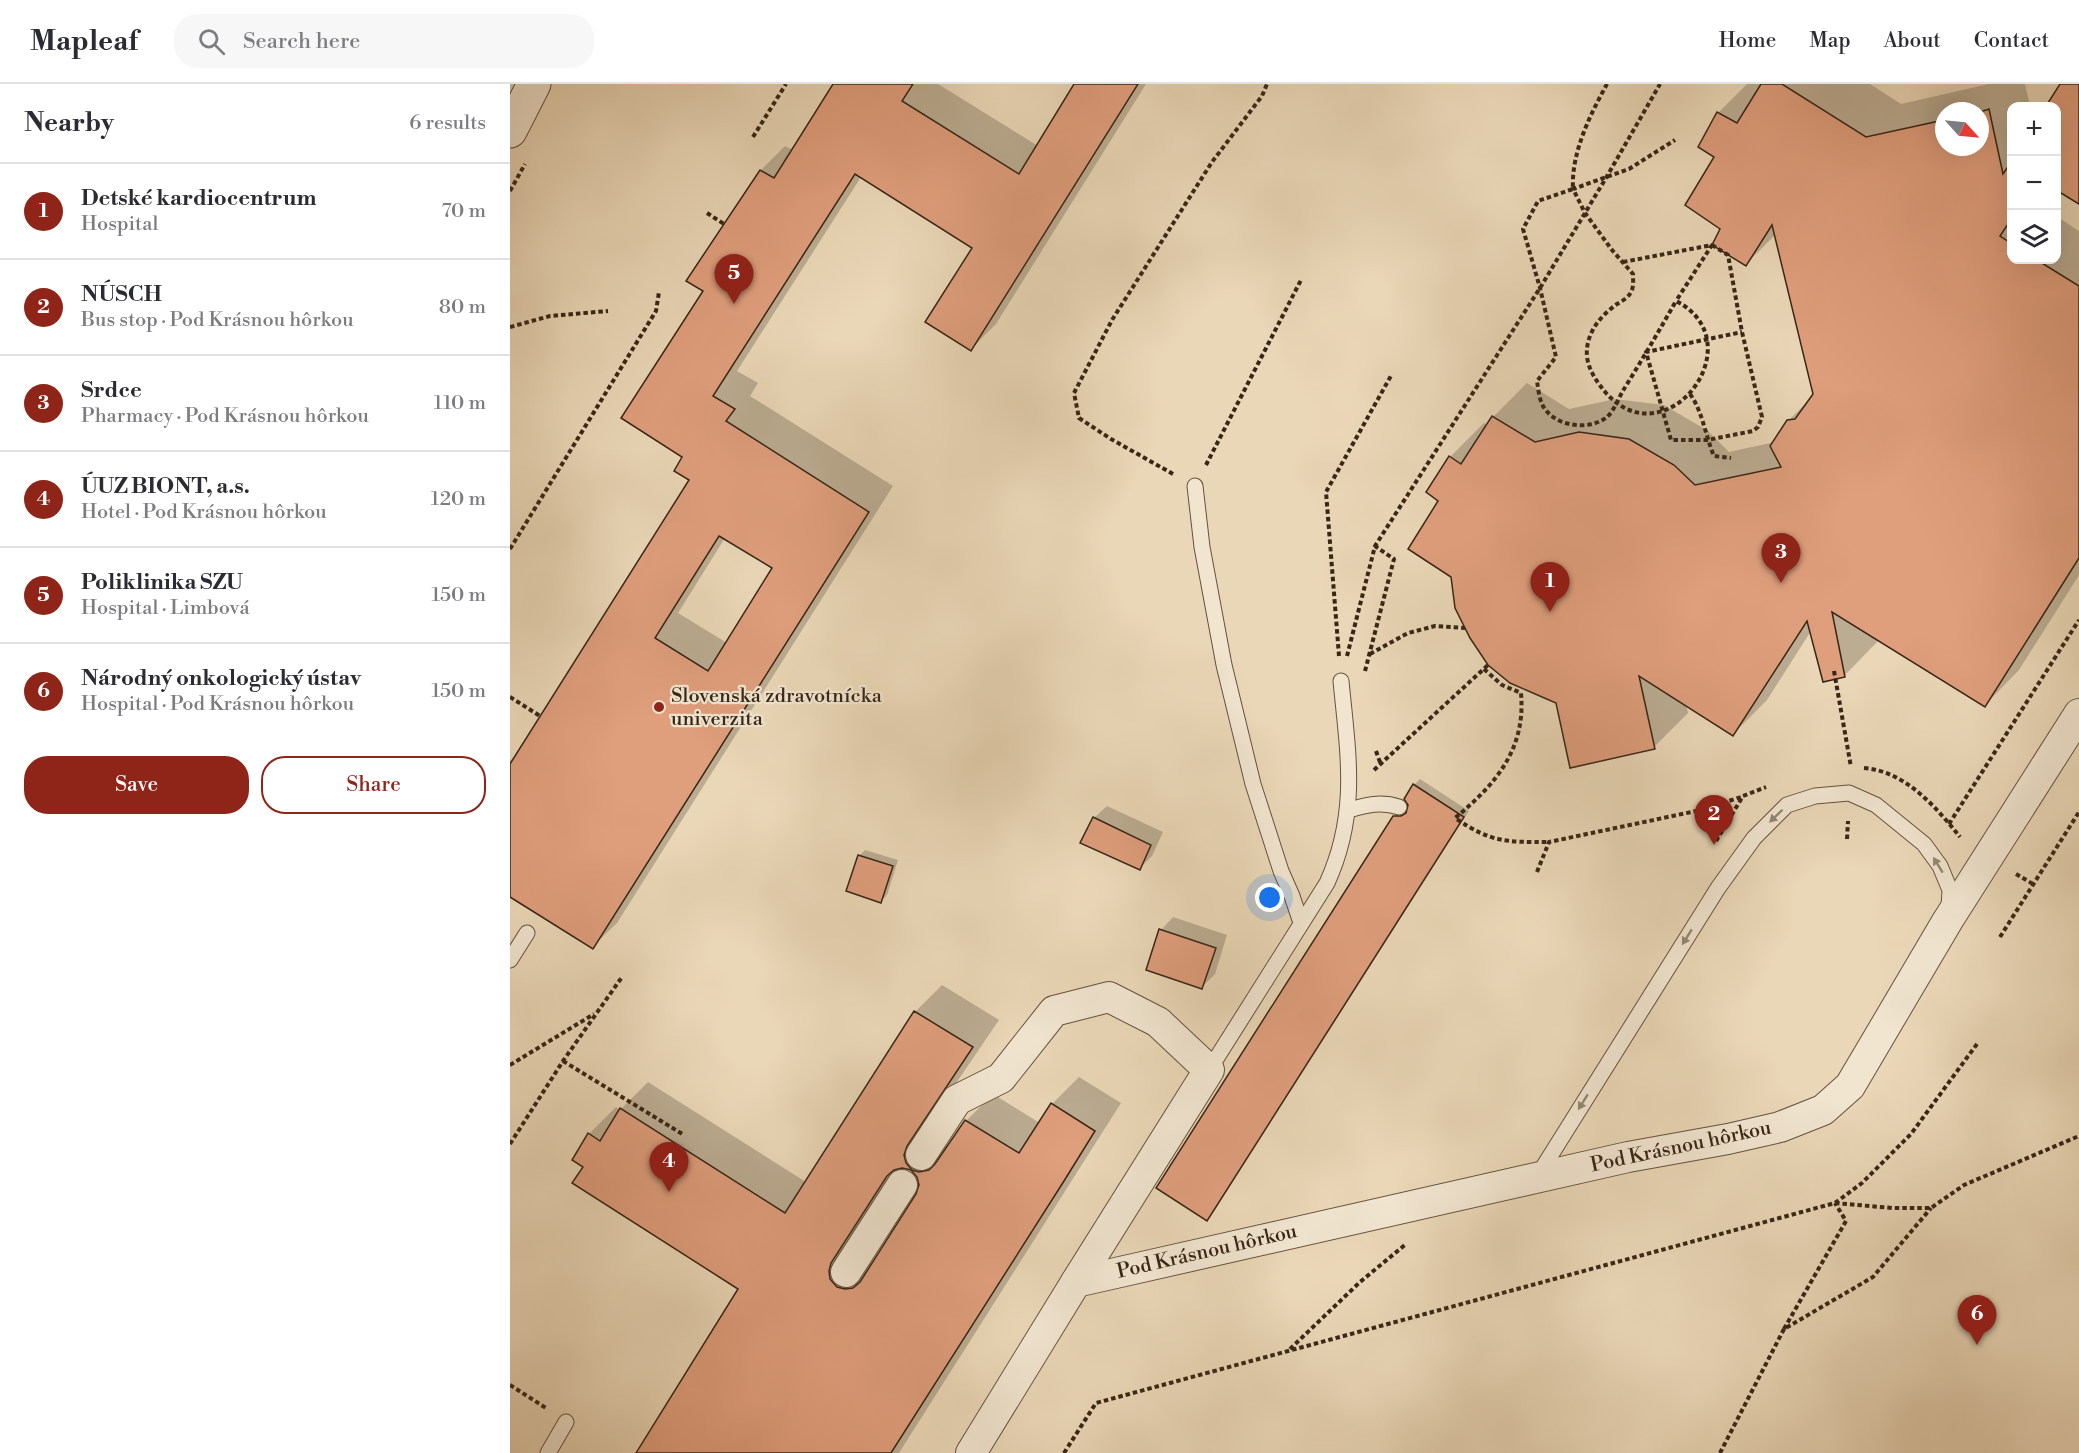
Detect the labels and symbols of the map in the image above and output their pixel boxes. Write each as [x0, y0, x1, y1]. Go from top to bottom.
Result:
north arrow [1935, 102, 1989, 156]
pin: 5 [714, 254, 754, 304]
pin: 3 [1762, 534, 1800, 583]
pin: 1 [1530, 562, 1570, 612]
place label: Slovenská zdravotnícka univerzita [671, 684, 883, 732]
marker: Slovenská zdravotnícka univerzita [652, 700, 666, 714]
pin: 2 [1694, 796, 1734, 845]
one-way arrow [1770, 809, 1784, 823]
one-way arrow [1933, 856, 1943, 873]
your location [1255, 883, 1284, 912]
one-way arrow [1681, 929, 1692, 945]
one-way arrow [1577, 1094, 1589, 1110]
street label: Pod Krásnou hôrkou [1588, 1116, 1774, 1178]
pin: 4 [650, 1142, 688, 1192]
street label: Pod Krásnou hôrkou [1114, 1219, 1300, 1285]
pin: 6 [1958, 1296, 1996, 1345]

